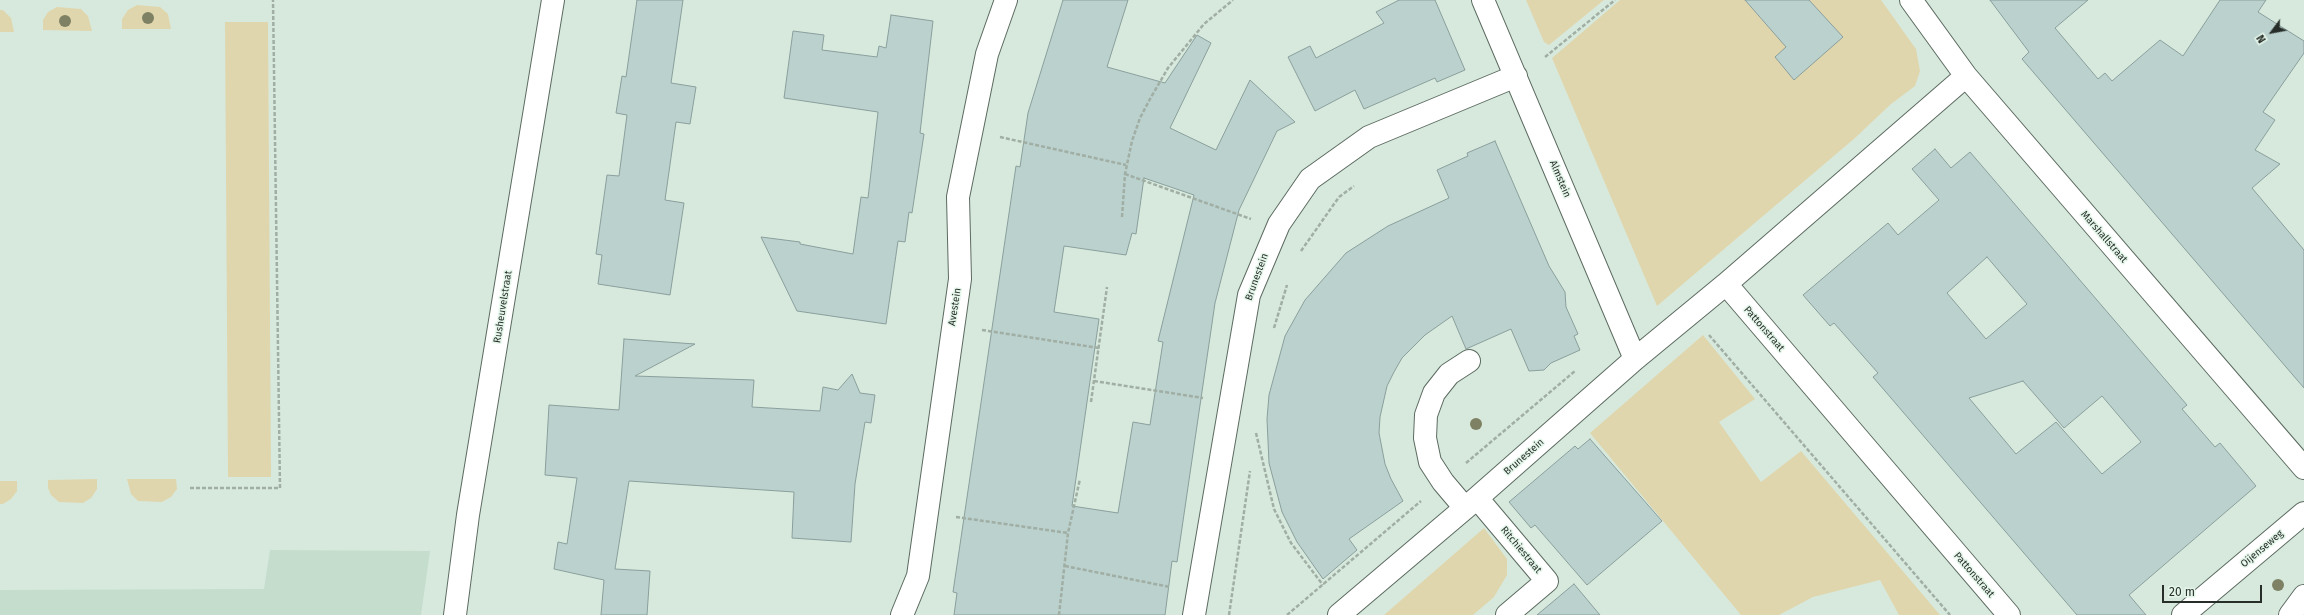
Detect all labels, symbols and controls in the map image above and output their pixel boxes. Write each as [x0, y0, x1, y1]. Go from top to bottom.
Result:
north arrow [2252, 12, 2292, 52]
text: N [2254, 32, 2269, 45]
street label: Almstein [1547, 158, 1573, 200]
street label: Marshallstraat [2078, 209, 2130, 265]
street label: Brunestein [1243, 252, 1271, 302]
street label: Rusheuvelstraat [491, 270, 515, 344]
street label: Avestein [946, 287, 964, 327]
street label: Pattonstraat [1741, 304, 1787, 354]
street label: Brunestein [1501, 436, 1547, 478]
street label: Ritchiestraat [1498, 524, 1544, 576]
street label: Oijenseweg [2238, 528, 2286, 570]
street label: Pattonstraat [1951, 550, 1997, 600]
scale bar [2164, 577, 2264, 603]
text: 20 m [2169, 585, 2195, 599]

